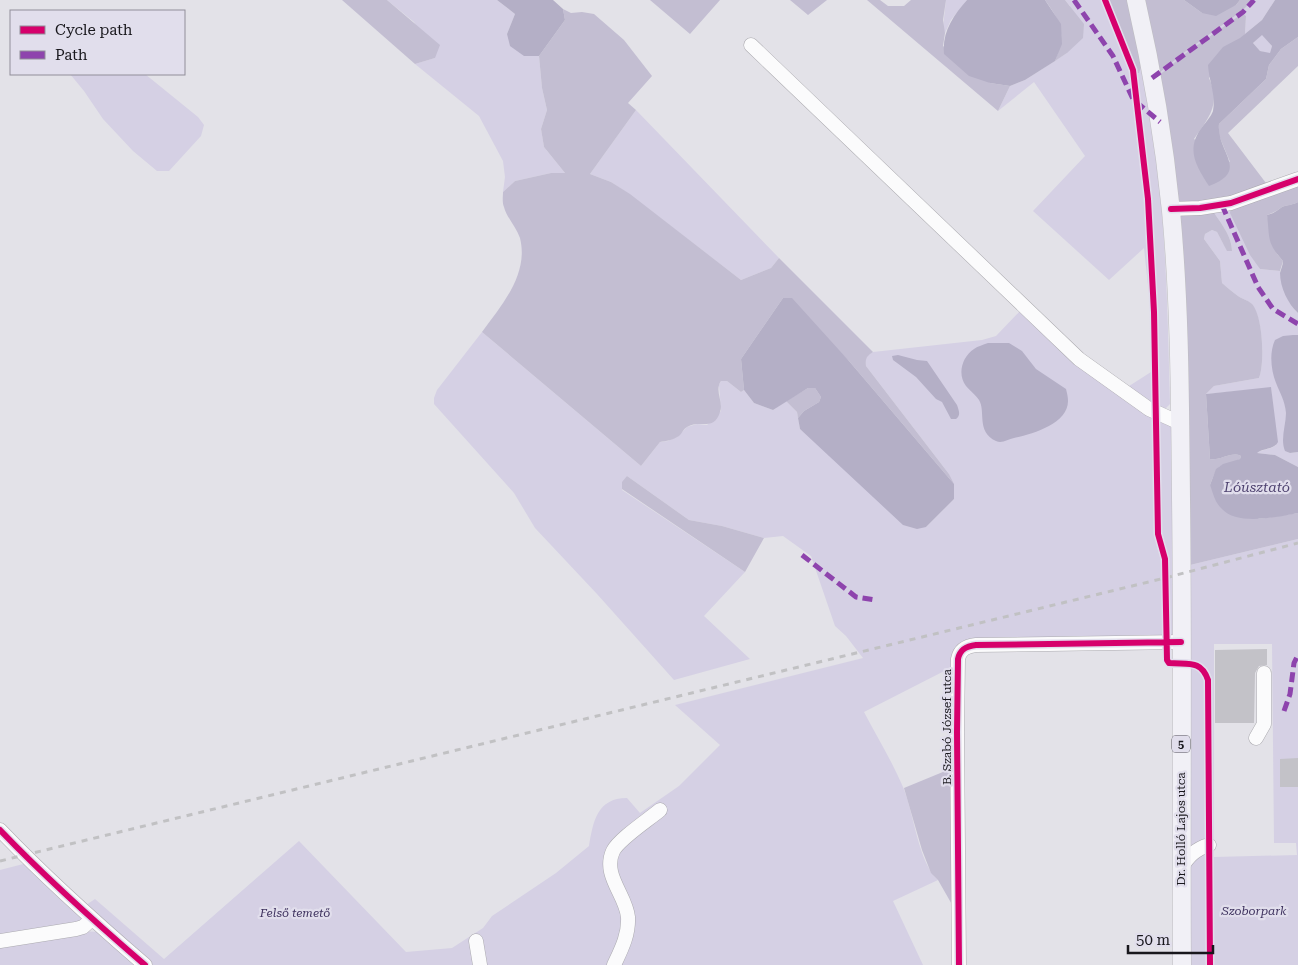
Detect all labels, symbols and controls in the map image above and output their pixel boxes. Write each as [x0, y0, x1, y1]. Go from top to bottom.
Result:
legend [10, 10, 185, 75]
text: Cycle path [55, 21, 133, 39]
text: Path [55, 46, 88, 64]
water label: Lóúsztató [1223, 479, 1290, 495]
street label: B. Szabó József utca [940, 668, 954, 785]
road number: 5 [1172, 736, 1190, 752]
street label: Dr. Holló Lajos utca [1174, 772, 1188, 886]
park label: Szoborpark [1220, 904, 1287, 918]
park label: Felső temető [259, 906, 330, 920]
scale bar [1128, 922, 1213, 954]
text: 50 m [1136, 931, 1171, 949]

